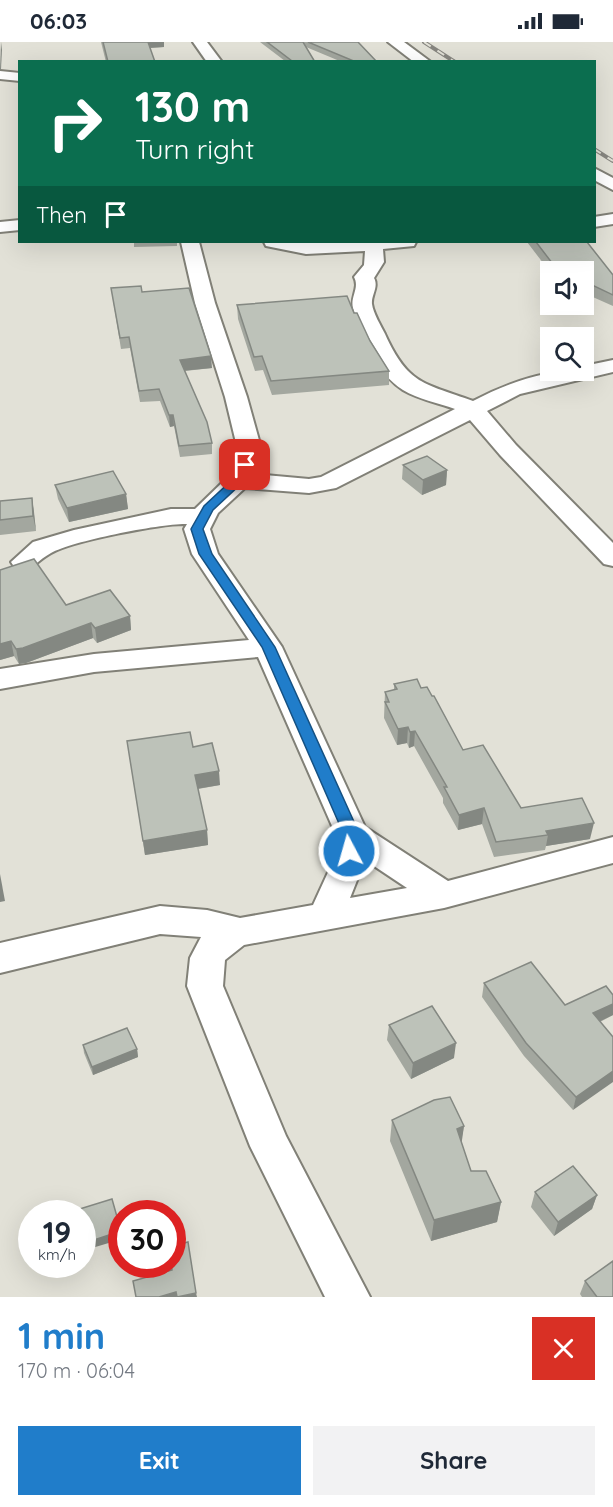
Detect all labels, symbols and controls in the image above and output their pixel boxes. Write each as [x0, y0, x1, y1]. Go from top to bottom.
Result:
text: 06:03 [30, 7, 87, 35]
text: 130 m [135, 80, 250, 133]
icon: right [36, 84, 114, 162]
text: Turn right [135, 132, 254, 166]
icon: arrive [99, 198, 132, 231]
text: Then [36, 201, 87, 229]
map controls [540, 261, 594, 381]
button: sound [540, 261, 594, 315]
button: search [540, 327, 594, 381]
pin [219, 439, 270, 490]
icon: arrive [228, 448, 261, 481]
position arrow [317, 819, 381, 883]
speed limit sign: 30 [108, 1200, 186, 1278]
text: 19 [43, 1213, 71, 1251]
text: km/h [38, 1245, 76, 1264]
text: 1 min [18, 1313, 105, 1358]
button: close [532, 1317, 595, 1380]
text: 170 m · 06:04 [18, 1358, 135, 1383]
button: Exit [18, 1426, 301, 1495]
button: Share [313, 1426, 595, 1495]

